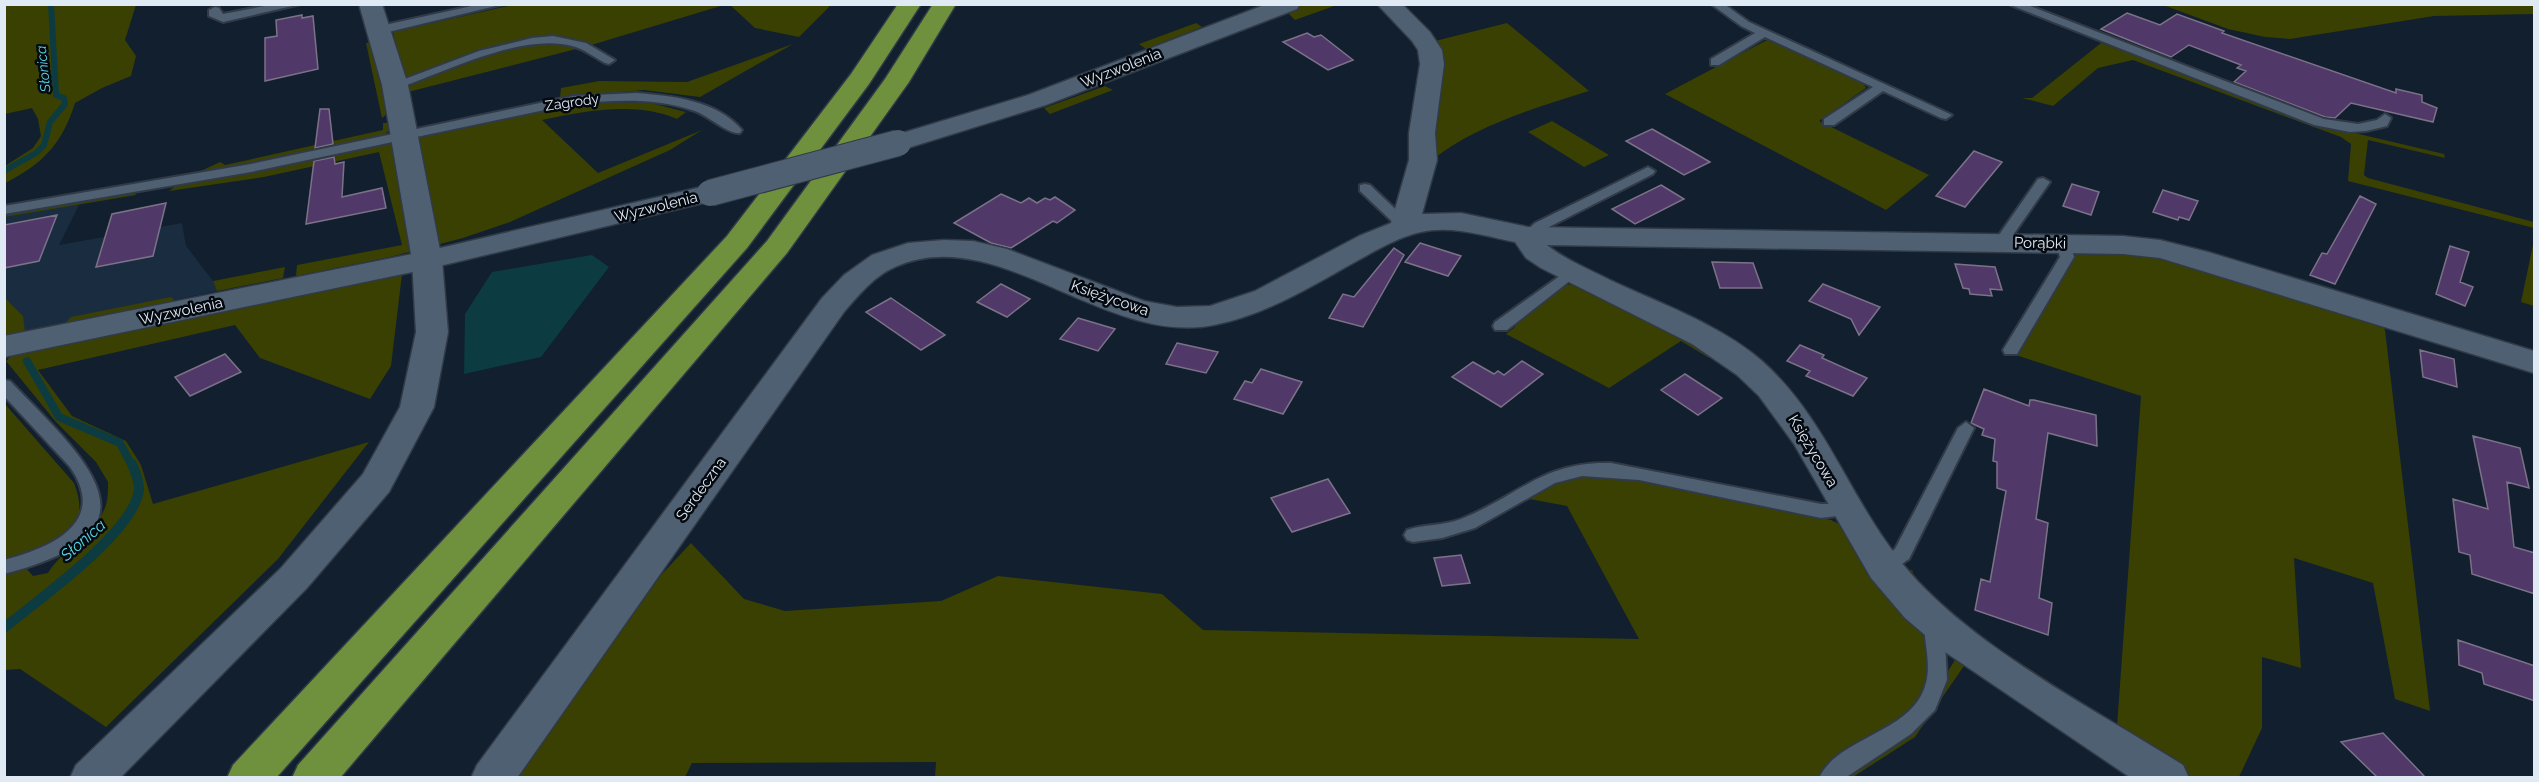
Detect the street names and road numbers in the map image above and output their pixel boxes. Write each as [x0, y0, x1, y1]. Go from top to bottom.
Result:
street label: Wyzwolenia [1078, 44, 1164, 92]
street label: Zagrody [544, 90, 600, 114]
street label: Wyzwolenia [613, 188, 699, 226]
street label: Porąbki [2014, 234, 2066, 252]
street label: Księżycowa [1069, 276, 1151, 320]
street label: Wyzwolenia [138, 293, 224, 329]
street label: Księżycowa [1784, 412, 1842, 490]
street label: Serdeczna [672, 454, 730, 524]

